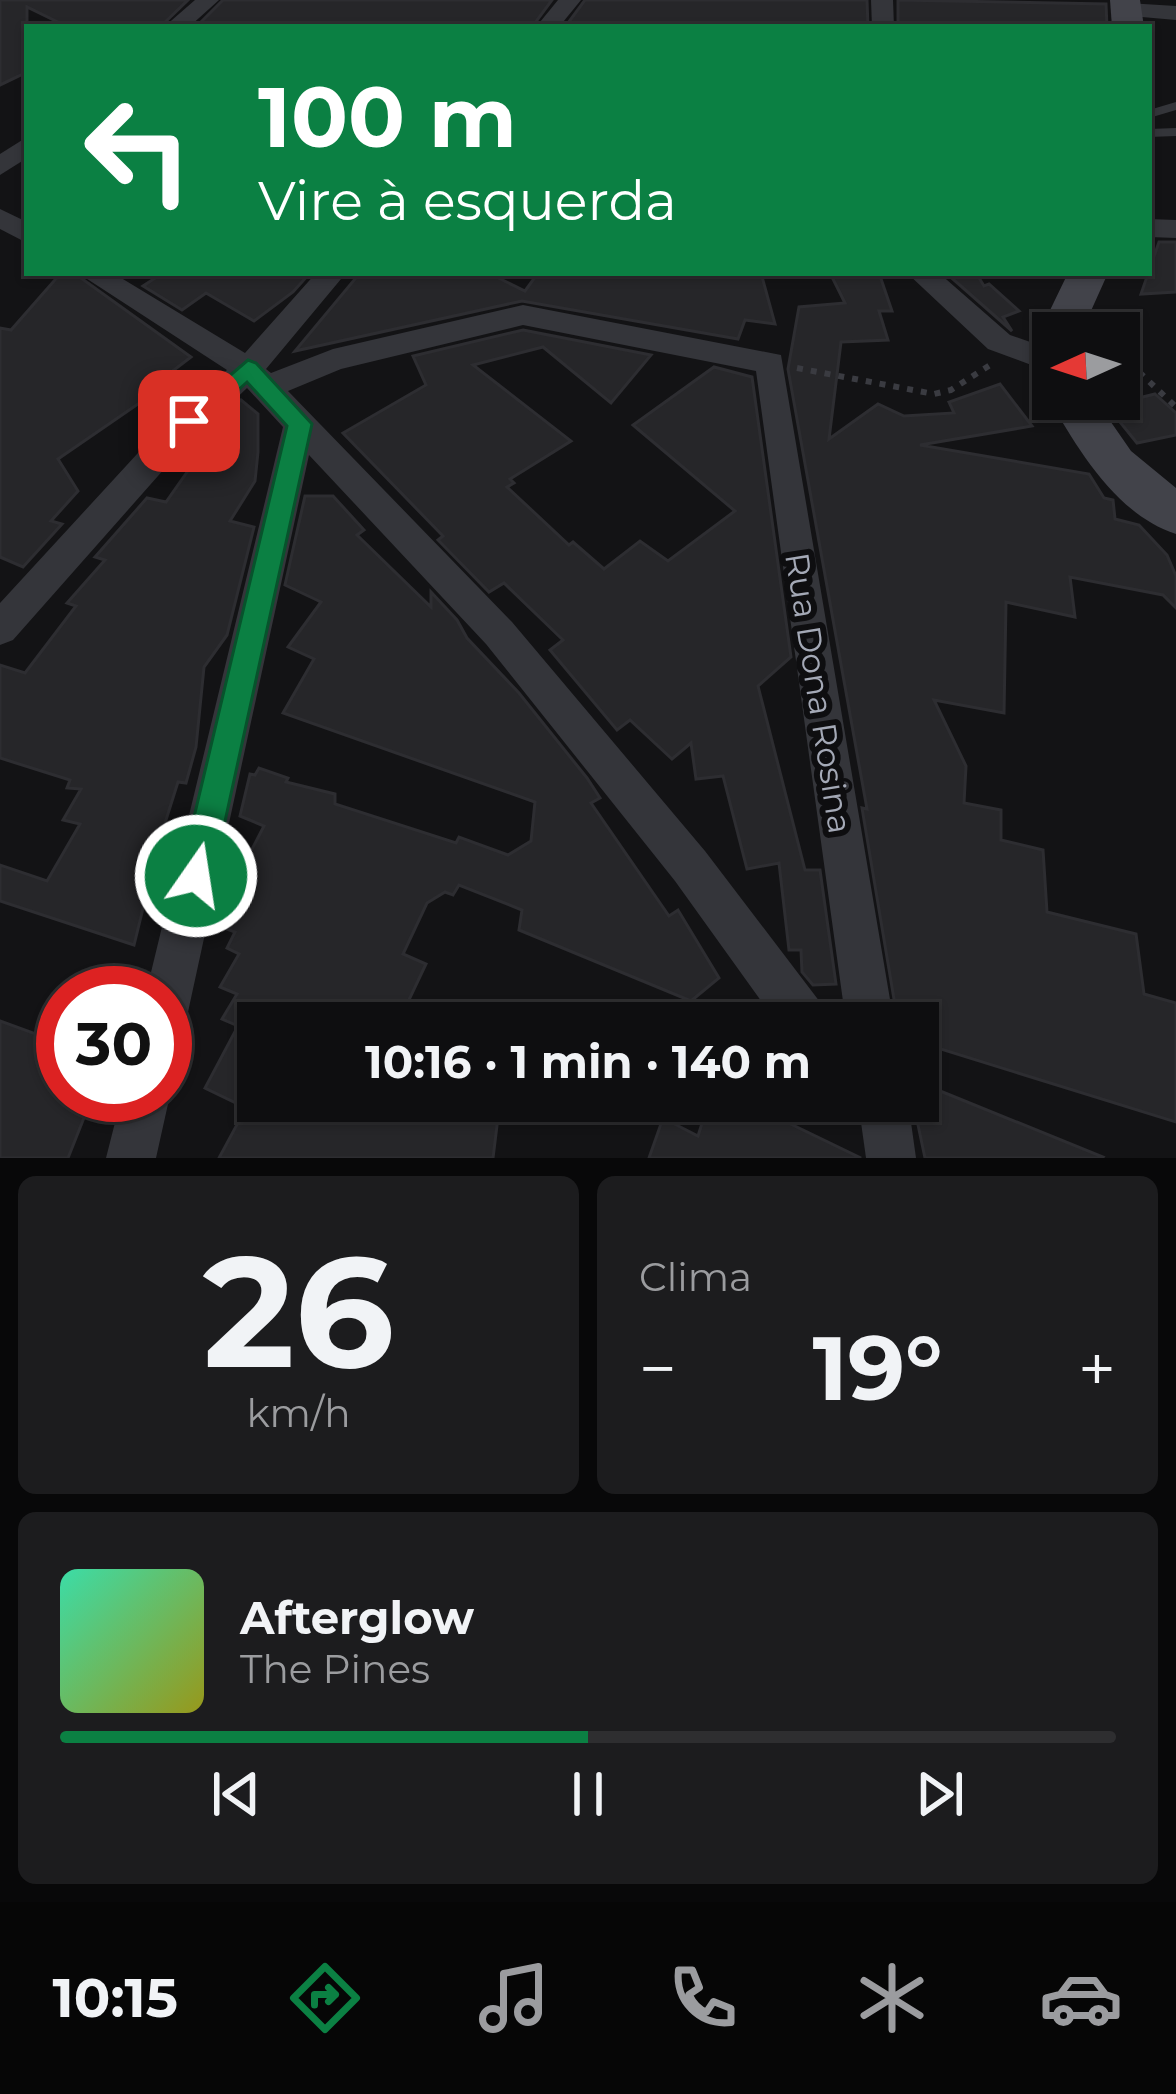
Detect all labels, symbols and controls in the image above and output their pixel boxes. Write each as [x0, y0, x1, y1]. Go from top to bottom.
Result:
text: 100 m [258, 66, 517, 168]
icon: left [60, 72, 216, 228]
text: Vire à esquerda [258, 168, 677, 234]
north arrow [1032, 312, 1140, 420]
map controls [1032, 312, 1140, 420]
pin [138, 370, 240, 472]
icon: arrive [156, 388, 222, 454]
street label: Rua Dona Rosina [777, 550, 861, 836]
position arrow [133, 813, 259, 939]
speed limit sign: 30 [36, 966, 192, 1122]
text: 10:16 · 1 min · 140 m [365, 1034, 811, 1089]
text: 26 [203, 1216, 394, 1406]
text: Clima [639, 1253, 752, 1301]
text: 19° [812, 1313, 943, 1423]
text: − [639, 1328, 677, 1409]
text: + [1078, 1328, 1116, 1409]
text: km/h [246, 1389, 351, 1437]
text: Afterglow [240, 1590, 474, 1645]
text: The Pines [240, 1645, 430, 1693]
icon: previous [203, 1761, 269, 1827]
icon: pause [555, 1761, 621, 1827]
icon: next [907, 1761, 973, 1827]
icon: directions [283, 1956, 367, 2040]
icon: music [472, 1956, 556, 2040]
icon: phone [661, 1956, 745, 2040]
icon: climate [850, 1956, 934, 2040]
icon: car [1039, 1956, 1123, 2040]
text: 10:15 [53, 1965, 178, 2031]

